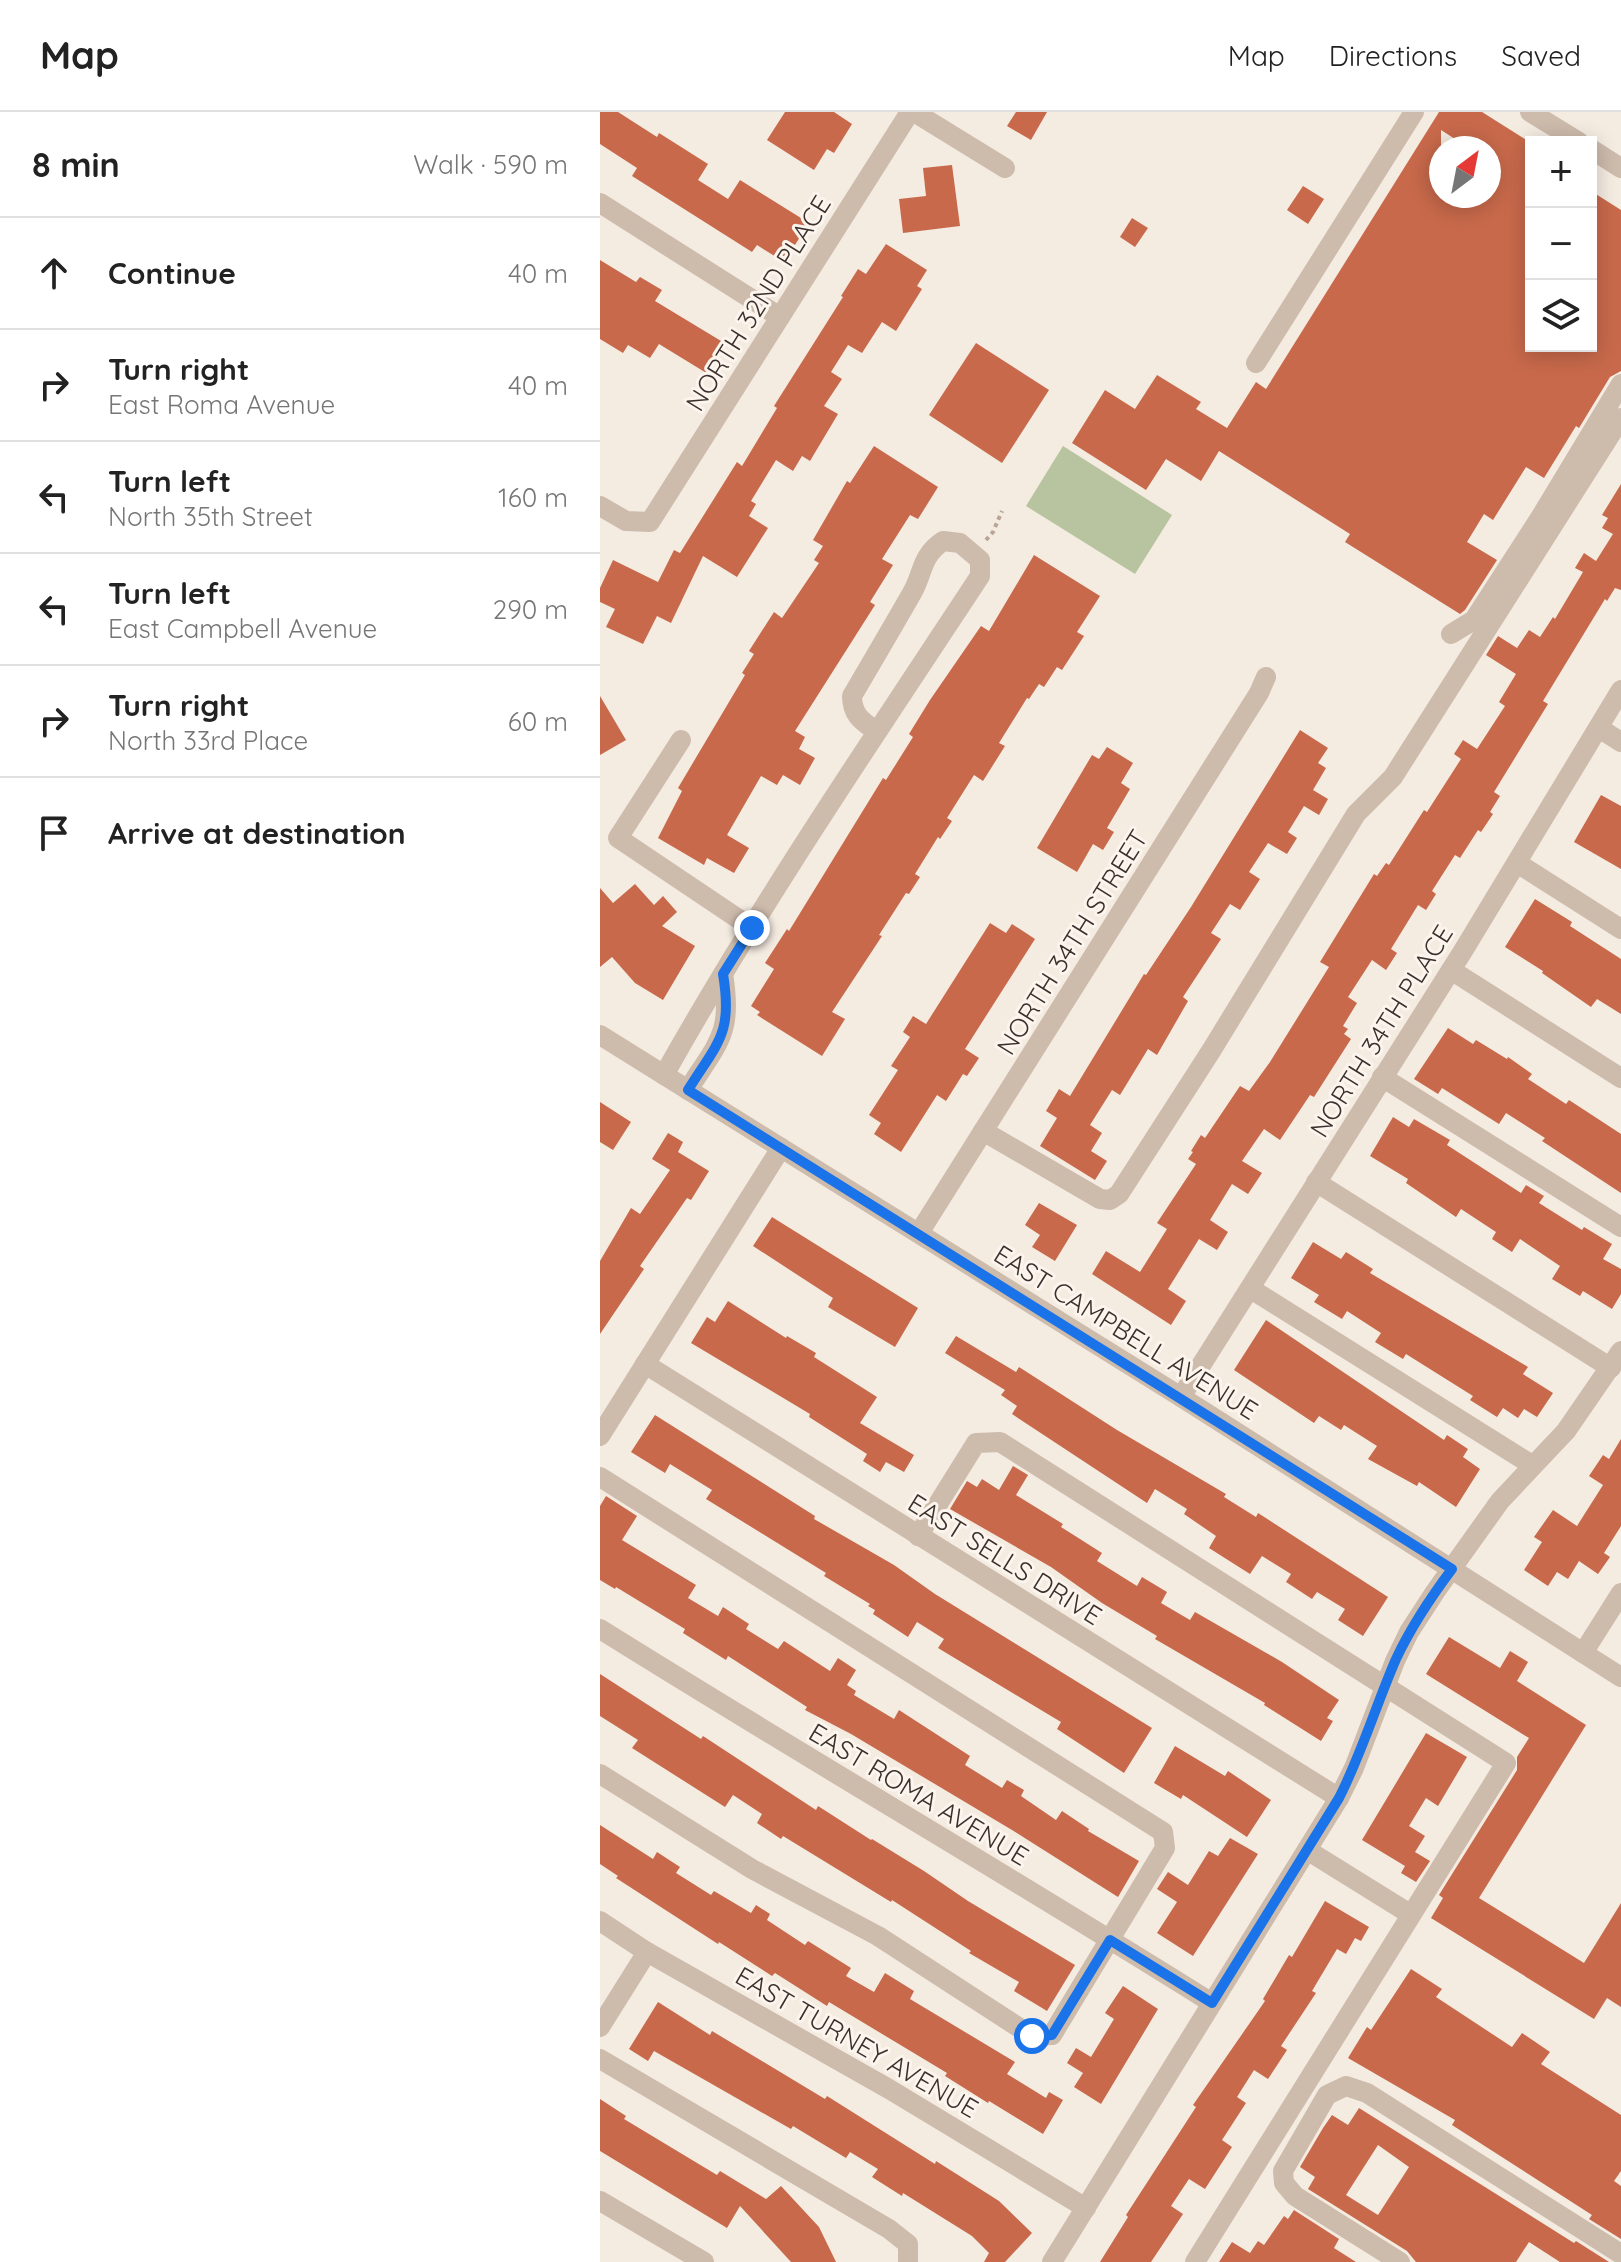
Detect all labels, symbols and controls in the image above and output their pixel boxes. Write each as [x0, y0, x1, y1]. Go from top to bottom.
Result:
text: Map [40, 31, 119, 79]
text: Map [1228, 38, 1285, 73]
text: Directions [1329, 38, 1457, 73]
text: Saved [1501, 38, 1581, 73]
north arrow [1429, 136, 1501, 208]
map controls [1525, 136, 1597, 352]
button: + [1525, 136, 1597, 208]
text: 8 min [32, 143, 120, 186]
text: Walk · 590 m [413, 148, 568, 181]
street label: NORTH 32ND PLACE [678, 189, 838, 417]
button: − [1525, 208, 1597, 280]
icon: ahead [32, 251, 76, 295]
text: Continue [108, 254, 236, 292]
text: 40 m [508, 257, 568, 290]
button: layers [1525, 280, 1597, 352]
text: Turn right [108, 350, 249, 388]
icon: right [32, 363, 76, 407]
text: 40 m [508, 369, 568, 402]
text: East Roma Avenue [108, 388, 335, 421]
text: Turn left [108, 462, 231, 500]
icon: left [32, 475, 76, 519]
text: 160 m [498, 481, 568, 514]
text: North 35th Street [108, 500, 313, 533]
text: Turn left [108, 574, 231, 612]
icon: left [32, 587, 76, 631]
text: 290 m [493, 593, 568, 626]
text: East Campbell Avenue [108, 612, 377, 645]
text: Turn right [108, 686, 249, 724]
icon: right [32, 699, 76, 743]
text: 60 m [508, 705, 568, 738]
text: North 33rd Place [108, 724, 308, 757]
icon: arrive [32, 811, 76, 855]
text: Arrive at destination [108, 814, 406, 852]
street label: NORTH 34TH STREET [989, 823, 1155, 1061]
route end [734, 910, 770, 946]
street label: NORTH 34TH PLACE [1302, 919, 1460, 1143]
street label: EAST CAMPBELL AVENUE [988, 1237, 1264, 1427]
street label: EAST SELLS DRIVE [902, 1486, 1108, 1632]
street label: EAST ROMA AVENUE [803, 1715, 1035, 1873]
street label: EAST TURNEY AVENUE [730, 1959, 984, 2125]
route start [1014, 2018, 1050, 2054]

